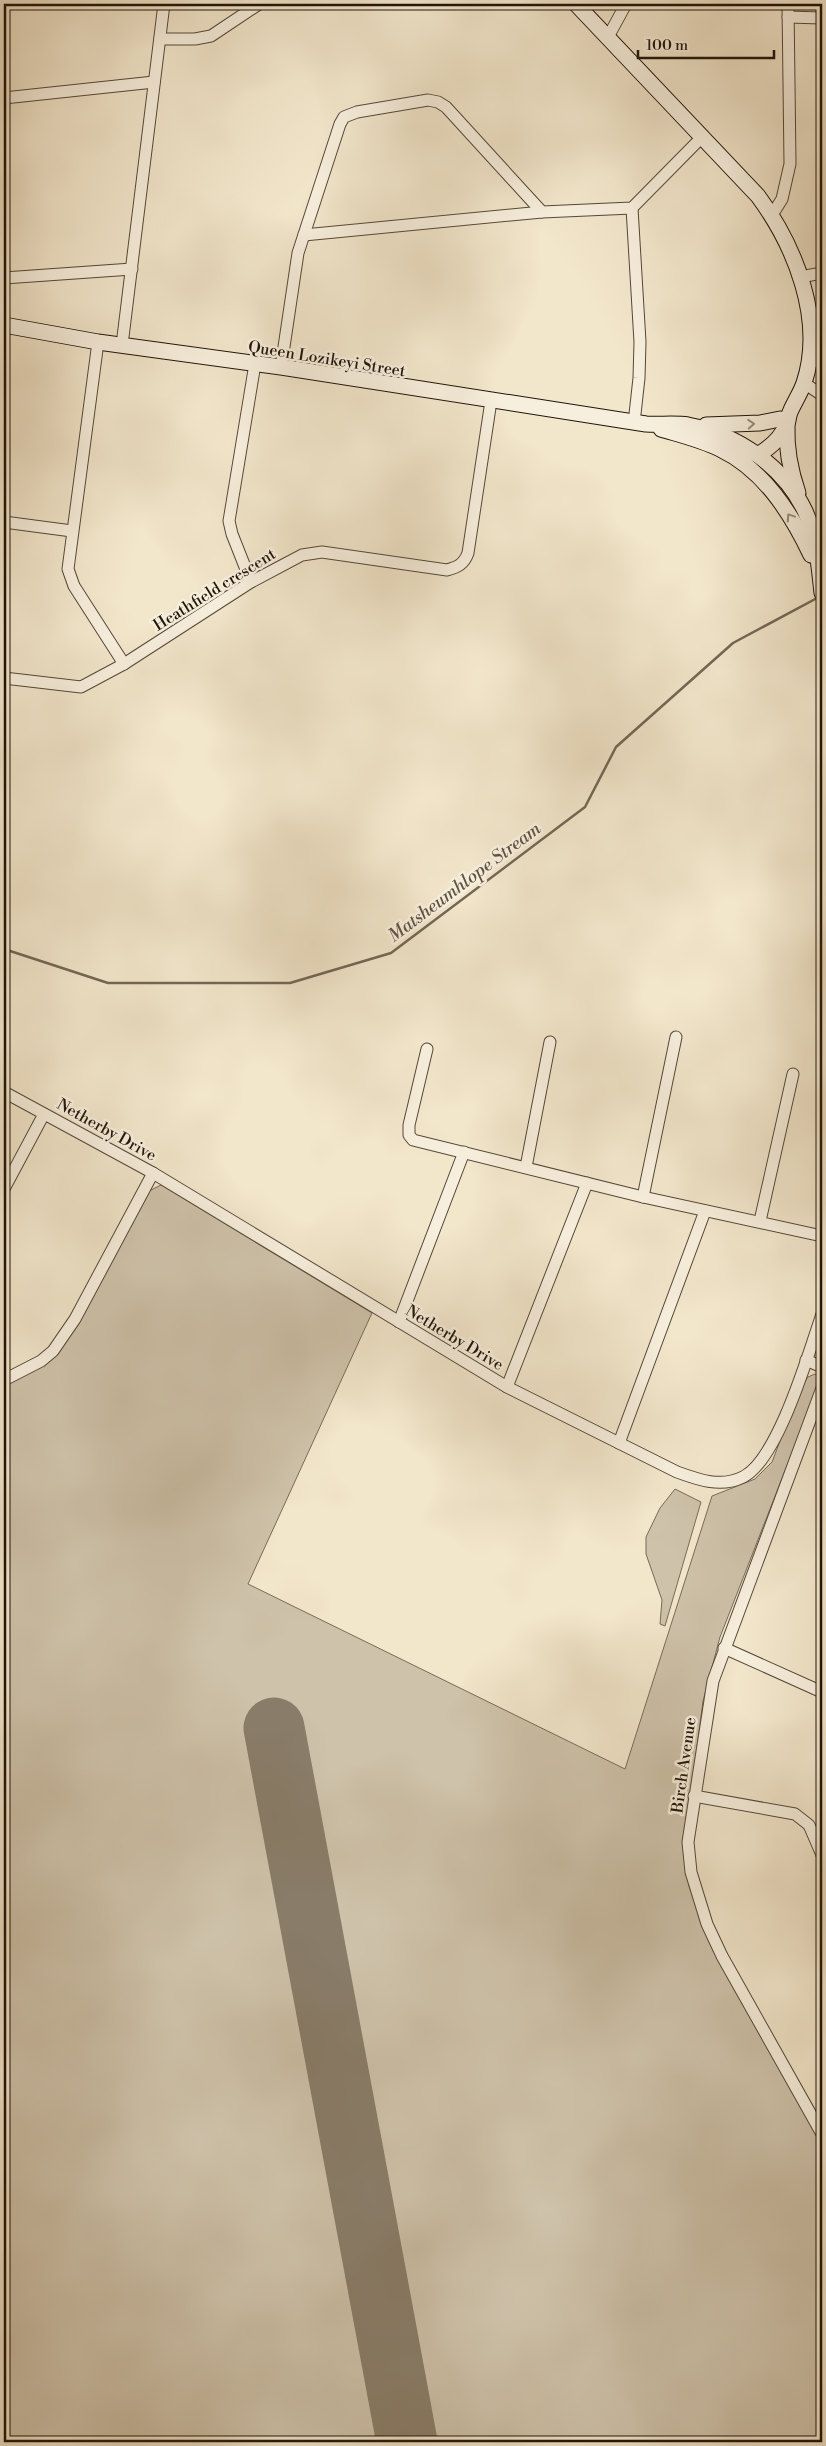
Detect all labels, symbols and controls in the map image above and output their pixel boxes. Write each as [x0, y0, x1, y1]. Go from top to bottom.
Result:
scale bar [638, 28, 775, 60]
text: 100 m [646, 36, 688, 55]
street label: Queen Lozikeyi Street [247, 337, 407, 381]
one-way arrow [748, 418, 756, 429]
one-way arrow [787, 513, 796, 522]
street label: Heathfield crescent [150, 544, 280, 636]
water label: Matsheumhlope Stream [383, 817, 546, 948]
street label: Netherby Drive [53, 1094, 160, 1165]
street label: Netherby Drive [402, 1301, 507, 1375]
street label: Birch Avenue [667, 1716, 701, 1815]

